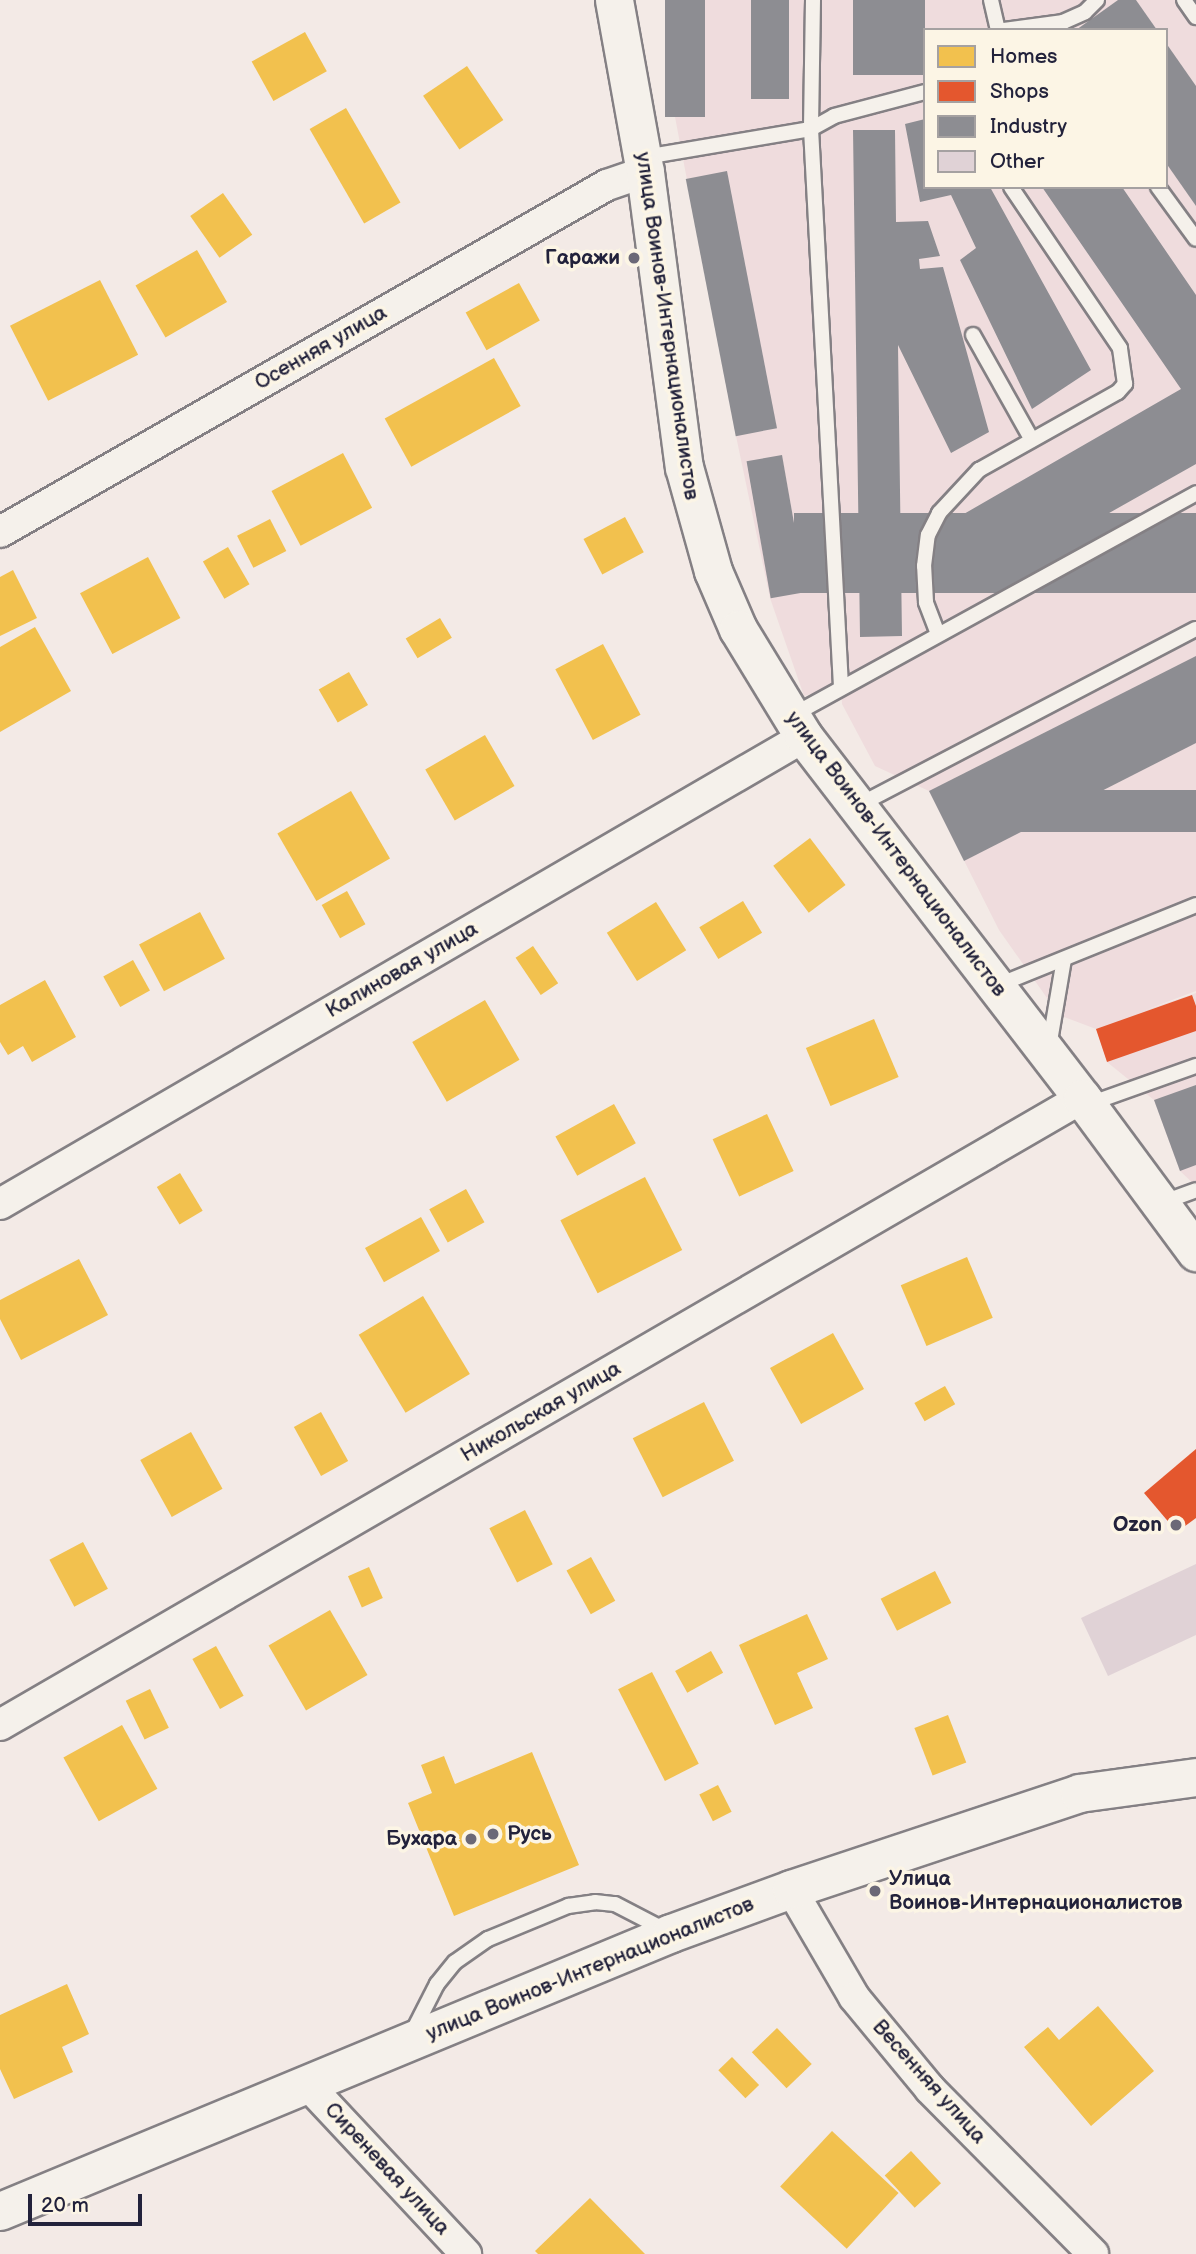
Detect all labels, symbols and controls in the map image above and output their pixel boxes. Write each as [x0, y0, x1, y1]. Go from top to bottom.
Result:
legend [923, 28, 1168, 189]
text: Homes [990, 44, 1058, 69]
text: Shops [990, 79, 1049, 104]
text: Industry [990, 114, 1067, 139]
text: Other [990, 149, 1044, 174]
street label: улица Воинов-Интернационалистов [630, 150, 704, 502]
place label: Гаражи [545, 245, 620, 271]
marker: Гаражи [626, 250, 642, 266]
street label: Осенняя улица [251, 300, 391, 396]
street label: улица Воинов-Интернационалистов [780, 706, 1012, 1002]
street label: Калиновая улица [322, 916, 482, 1024]
street label: Никольская улица [457, 1356, 625, 1468]
place label: Ozon [1113, 1512, 1162, 1538]
marker: Ozon [1168, 1517, 1184, 1533]
place label: Русь [507, 1821, 552, 1847]
place label: Бухара [386, 1826, 457, 1852]
marker: Русь [485, 1826, 501, 1842]
marker: Бухара [463, 1831, 479, 1847]
place label: Улица Воинов-Интернационалистов [889, 1866, 1183, 1916]
marker: Улица Воинов-Интернационалистов [867, 1883, 883, 1899]
street label: улица Воинов-Интернационалистов [423, 1892, 757, 2046]
street label: Весенняя улица [867, 2015, 991, 2149]
street label: Сиреневая улица [319, 2098, 455, 2240]
scale bar [32, 2180, 145, 2224]
text: 20 m [41, 2193, 89, 2218]

